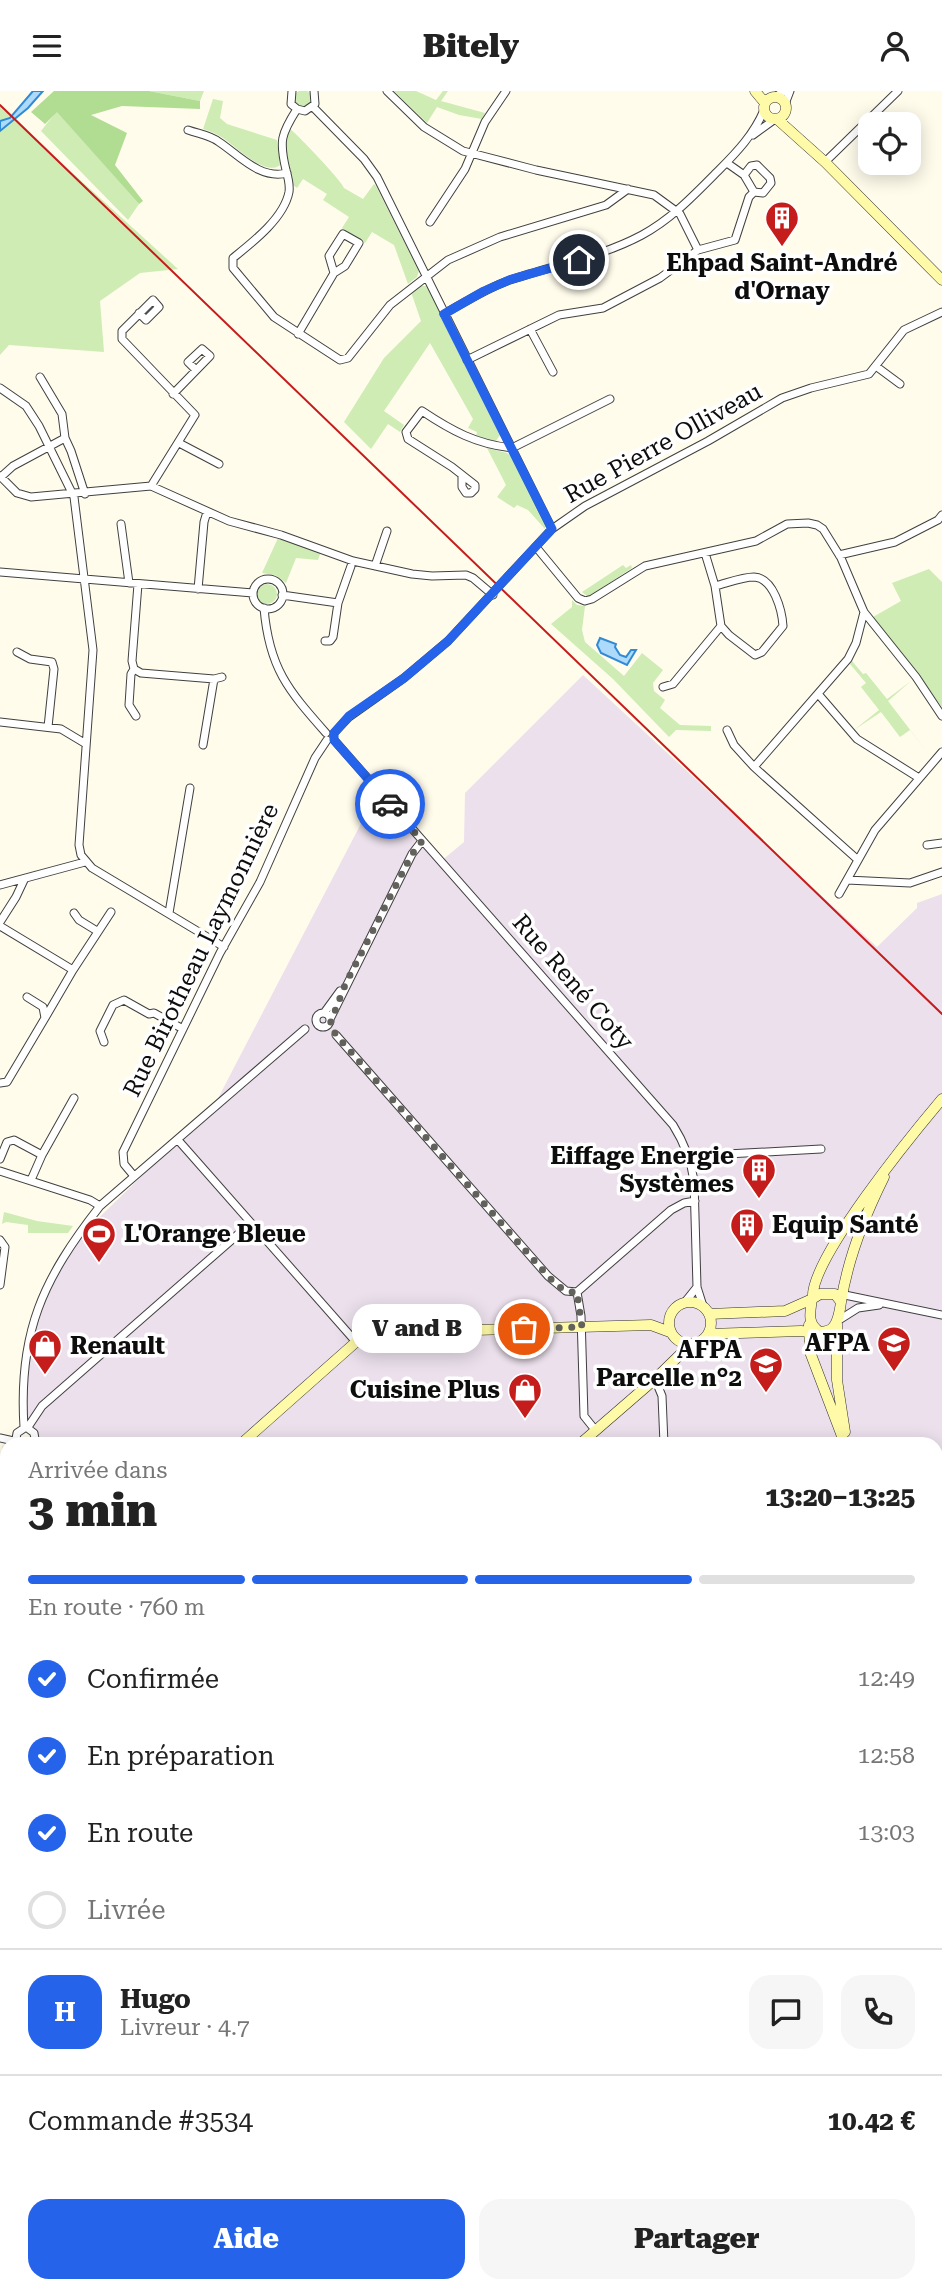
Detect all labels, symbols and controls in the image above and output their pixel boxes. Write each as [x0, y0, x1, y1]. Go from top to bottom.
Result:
icon: menu [28, 27, 66, 65]
text: Bitely [423, 27, 519, 65]
icon: person [876, 27, 914, 65]
map controls [858, 112, 921, 175]
button: locate [858, 112, 921, 175]
building icon: Ehpad Saint-André d'Ornay [763, 199, 801, 248]
pin [549, 230, 609, 290]
icon: home [560, 241, 598, 279]
place label: Ehpad Saint-André d'Ornay [666, 249, 898, 305]
street label: Rue Pierre Olliveau [559, 377, 767, 509]
courier [355, 769, 425, 839]
icon: car [371, 785, 409, 823]
street label: Rue Birotheau Laymonnière [118, 799, 284, 1101]
street label: Rue René Coty [507, 909, 640, 1056]
place label: Eiffage Energie Systèmes [550, 1142, 734, 1198]
building icon: Eiffage Energie Systèmes [740, 1151, 778, 1200]
building icon: Equip Santé [728, 1206, 766, 1255]
place label: Equip Santé [772, 1211, 919, 1239]
sports icon: L'Orange Bleue [80, 1215, 118, 1264]
place label: L'Orange Bleue [124, 1220, 306, 1248]
pin [494, 1299, 554, 1359]
callout: V and B [352, 1305, 482, 1353]
icon: bag [505, 1310, 543, 1348]
text: V and B [372, 1315, 462, 1342]
school or university icon: AFPA [875, 1324, 913, 1373]
shop icon: Renault [26, 1327, 64, 1376]
place label: AFPA [805, 1329, 871, 1357]
place label: Renault [70, 1332, 165, 1360]
place label: AFPA Parcelle n°2 [596, 1336, 743, 1392]
school or university icon: AFPA Parcelle n°2 [747, 1345, 785, 1394]
shop icon: Cuisine Plus [506, 1371, 544, 1420]
place label: Cuisine Plus [350, 1376, 500, 1404]
text: Arrivée dans [28, 1457, 167, 1484]
text: 13:20–13:25 [765, 1482, 915, 1512]
text: 3 min [28, 1483, 157, 1537]
text: En route · 760 m [28, 1594, 205, 1621]
icon: check [28, 1660, 66, 1698]
text: Confirmée [87, 1664, 219, 1694]
text: 12:49 [858, 1665, 915, 1692]
icon: check [28, 1737, 66, 1775]
text: En préparation [87, 1741, 275, 1771]
text: 12:58 [858, 1742, 915, 1769]
icon: check [28, 1814, 66, 1852]
text: En route [87, 1818, 193, 1848]
text: 13:03 [858, 1819, 915, 1846]
text: Livrée [87, 1895, 166, 1925]
button: chat [749, 1975, 823, 2049]
button: phone [841, 1975, 915, 2049]
text: Hugo [120, 1984, 191, 2014]
text: H [54, 1997, 76, 2027]
text: Livreur · 4.7 [120, 2014, 250, 2041]
text: Commande #3534 [28, 2106, 253, 2136]
text: 10.42 € [827, 2106, 915, 2136]
button: Aide [28, 2199, 465, 2279]
button: Partager [479, 2199, 915, 2279]

